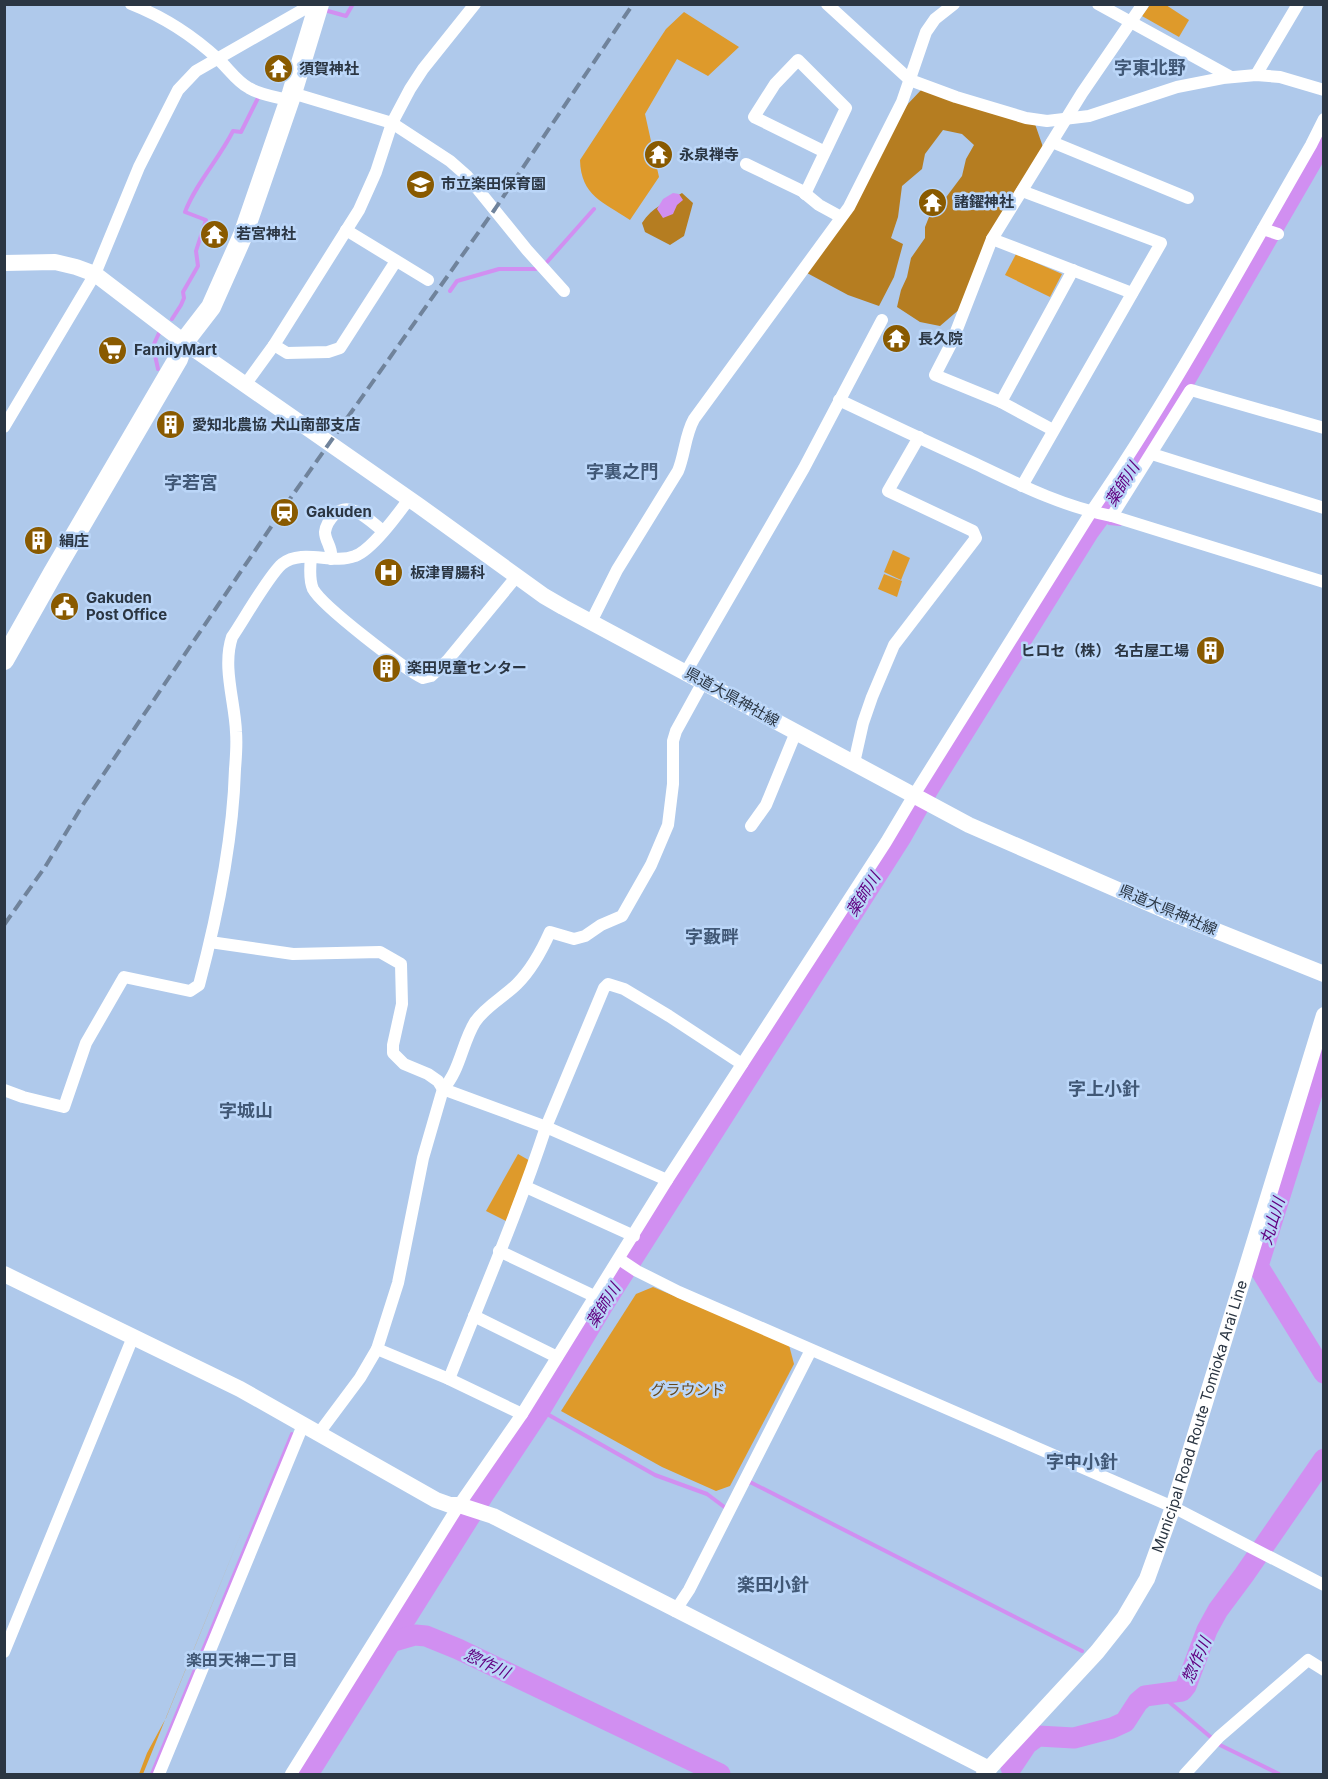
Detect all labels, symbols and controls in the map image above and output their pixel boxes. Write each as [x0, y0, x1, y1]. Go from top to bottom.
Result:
temple icon: 須賀神社 [262, 53, 294, 85]
district label: 字東北野 [1114, 57, 1186, 78]
place label: 須賀神社 [299, 59, 359, 78]
temple icon: 永泉禅寺 [642, 139, 674, 171]
place label: 永泉禅寺 [679, 145, 739, 164]
school or university icon: 市立楽田保育園 [404, 168, 436, 200]
place label: 市立楽田保育園 [441, 174, 546, 193]
temple icon: 諸鑃神社 [917, 186, 949, 218]
place label: 諸鑃神社 [954, 192, 1014, 211]
temple icon: 若宮神社 [199, 218, 231, 250]
place label: 若宮神社 [236, 224, 296, 243]
temple icon: 長久院 [881, 323, 913, 355]
place label: 長久院 [918, 329, 963, 348]
supermarket icon: FamilyMart [97, 334, 129, 366]
place label: FamilyMart [134, 340, 217, 359]
building icon: 愛知北農協 犬山南部支店 [155, 409, 187, 441]
place label: 愛知北農協 犬山南部支店 [192, 415, 361, 434]
water label: 薬師川 [1101, 457, 1144, 510]
district label: 字裏之門 [586, 461, 658, 482]
district label: 字若宮 [164, 472, 218, 493]
station icon: Gakuden [269, 496, 301, 528]
place label: Gakuden [306, 502, 372, 521]
building icon: 絹庄 [22, 525, 54, 557]
place label: 絹庄 [59, 531, 89, 550]
hospital icon: 板津胃腸科 [373, 557, 405, 589]
place label: 板津胃腸科 [410, 563, 485, 582]
place label: Gakuden Post Office [86, 588, 167, 624]
public building icon: Gakuden Post Office [49, 591, 81, 623]
building icon: ヒロセ（株） 名古屋工場 [1194, 635, 1226, 667]
place label: ヒロセ（株） 名古屋工場 [1020, 641, 1189, 660]
building icon: 楽田児童センター [370, 652, 402, 684]
place label: 楽田児童センター [407, 658, 527, 677]
street label: 県道大県神社線 [682, 663, 783, 730]
water label: 薬師川 [842, 867, 885, 920]
street label: 県道大県神社線 [1116, 880, 1220, 939]
district label: 字藪畔 [685, 926, 739, 947]
district label: 字上小針 [1068, 1078, 1140, 1099]
district label: 字城山 [219, 1100, 273, 1121]
water label: 丸山川 [1255, 1193, 1289, 1247]
water label: 薬師川 [582, 1278, 625, 1331]
street label: Municipal Road Route Tomioka Arai Line [1147, 1278, 1251, 1555]
park label: グラウンド [650, 1380, 726, 1399]
district label: 字中小針 [1046, 1451, 1118, 1472]
district label: 楽田小針 [737, 1574, 809, 1595]
water label: 惣作川 [1177, 1632, 1216, 1686]
water label: 惣作川 [461, 1644, 515, 1683]
district label: 楽田天神二丁目 [186, 1650, 298, 1670]

